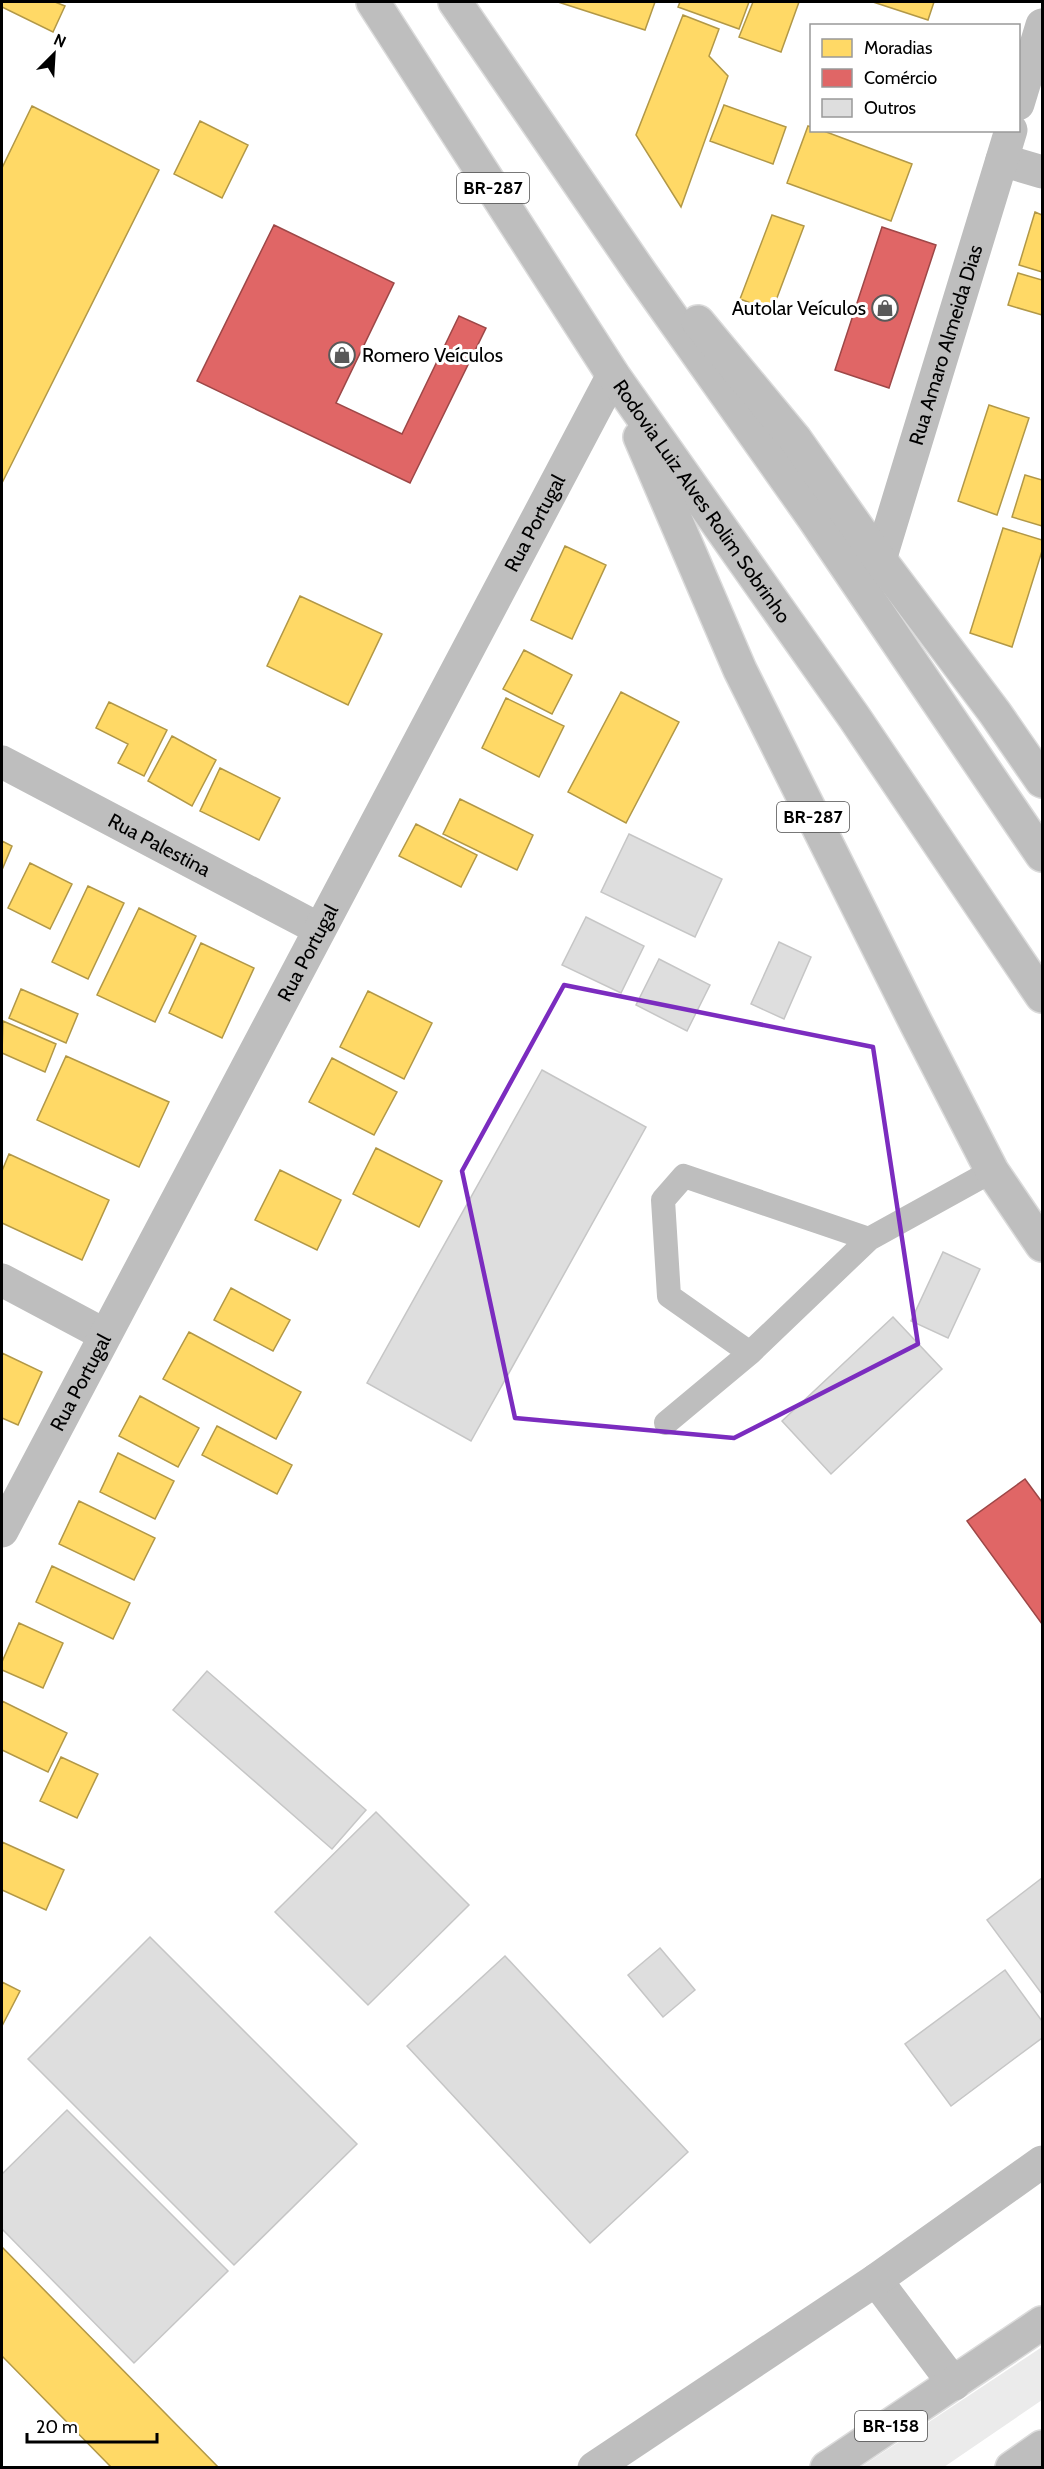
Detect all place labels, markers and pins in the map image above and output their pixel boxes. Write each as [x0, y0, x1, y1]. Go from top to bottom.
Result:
shop icon: Autolar Veículos [870, 293, 900, 323]
place label: Autolar Veículos [732, 296, 866, 320]
shop icon: Romero Veículos [327, 340, 357, 370]
place label: Romero Veículos [362, 343, 503, 367]

